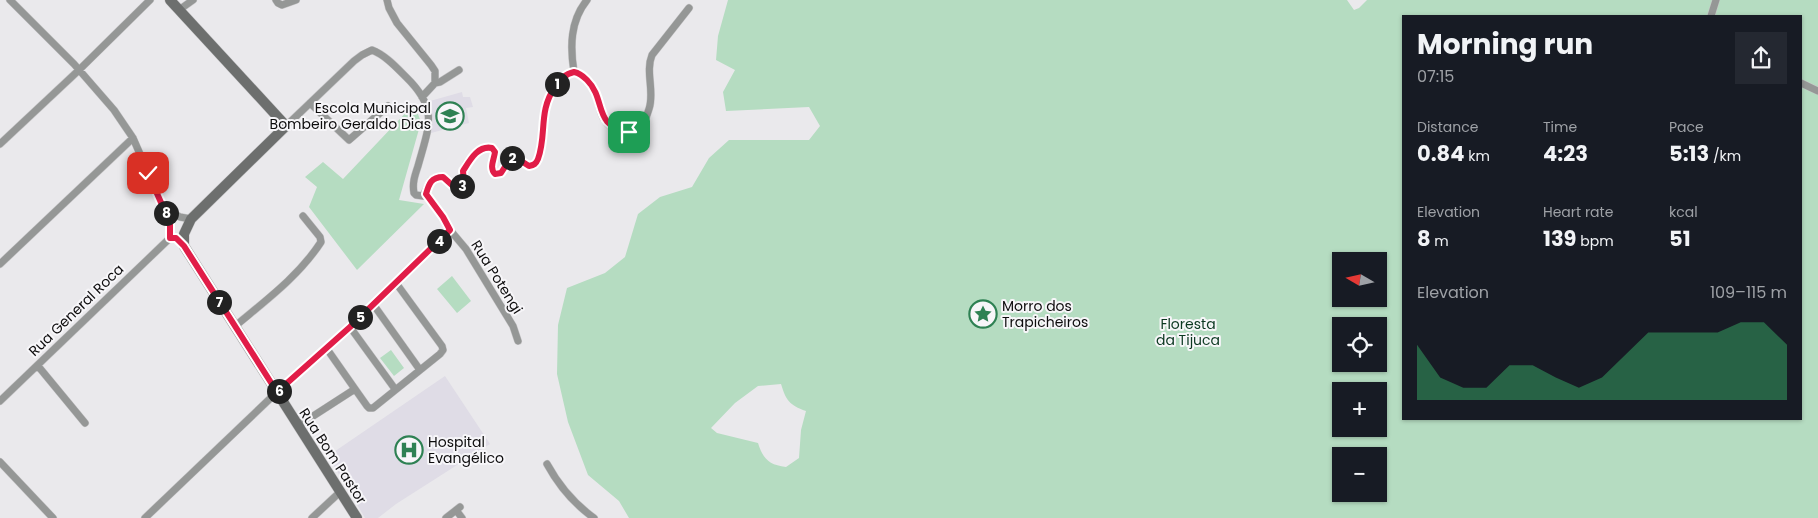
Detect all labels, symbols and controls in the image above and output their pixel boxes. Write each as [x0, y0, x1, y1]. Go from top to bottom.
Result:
text: Morning run [1417, 25, 1593, 64]
button: share [1735, 32, 1787, 84]
text: 07:15 [1417, 65, 1454, 88]
pin: 1 [544, 72, 570, 96]
text: 1 [555, 74, 560, 94]
place label: Escola Municipal Bombeiro Geraldo Dias [270, 98, 431, 134]
school or university icon: Escola Municipal Bombeiro Geraldo Dias [435, 101, 465, 131]
pin [608, 111, 650, 153]
text: Distance [1417, 117, 1478, 137]
text: Time [1543, 117, 1577, 137]
text: Pace [1669, 117, 1704, 137]
icon: arrive [615, 118, 643, 146]
text: 0.84 [1417, 139, 1464, 168]
text: 4:23 [1543, 139, 1588, 168]
text: 5:13 [1669, 139, 1709, 168]
pin: 2 [500, 146, 524, 170]
text: km [1464, 146, 1490, 166]
text: /km [1709, 146, 1741, 166]
text: 2 [509, 148, 517, 168]
pin [127, 152, 169, 194]
icon: check [134, 159, 162, 187]
pin: 3 [450, 174, 474, 198]
text: 3 [458, 176, 467, 196]
pin: 8 [154, 200, 178, 226]
text: Elevation [1417, 202, 1480, 222]
text: Heart rate [1543, 202, 1613, 222]
text: kcal [1669, 202, 1698, 222]
text: 8 [162, 203, 171, 223]
text: 8 [1417, 224, 1431, 253]
text: 139 [1543, 224, 1577, 253]
text: 51 [1669, 224, 1691, 253]
pin: 4 [426, 228, 452, 254]
text: 4 [435, 231, 444, 251]
text: m [1431, 231, 1449, 251]
text: bpm [1577, 231, 1614, 251]
street label: Rua Potengi [466, 236, 528, 318]
north arrow [1332, 252, 1388, 308]
map controls [1332, 252, 1387, 502]
street label: Rua General Roca [24, 259, 128, 361]
text: Elevation [1417, 281, 1489, 304]
text: 109–115 m [1710, 281, 1787, 304]
pin: 7 [206, 290, 232, 314]
text: 7 [216, 292, 223, 312]
place label: Morro dos Trapicheiros [1002, 296, 1088, 332]
place icon: Morro dos Trapicheiros [968, 299, 998, 329]
pin: 5 [348, 304, 372, 330]
text: 5 [356, 307, 365, 327]
park label: Floresta da Tijuca [1156, 314, 1220, 350]
button: locate [1332, 317, 1387, 372]
pin: 6 [266, 378, 292, 404]
text: 6 [275, 381, 284, 401]
button: + [1332, 382, 1387, 437]
street label: Rua Bom Pastor [295, 404, 371, 508]
place label: Hospital Evangélico [428, 432, 504, 468]
hospital icon: Hospital Evangélico [394, 435, 424, 465]
button: − [1332, 447, 1387, 502]

